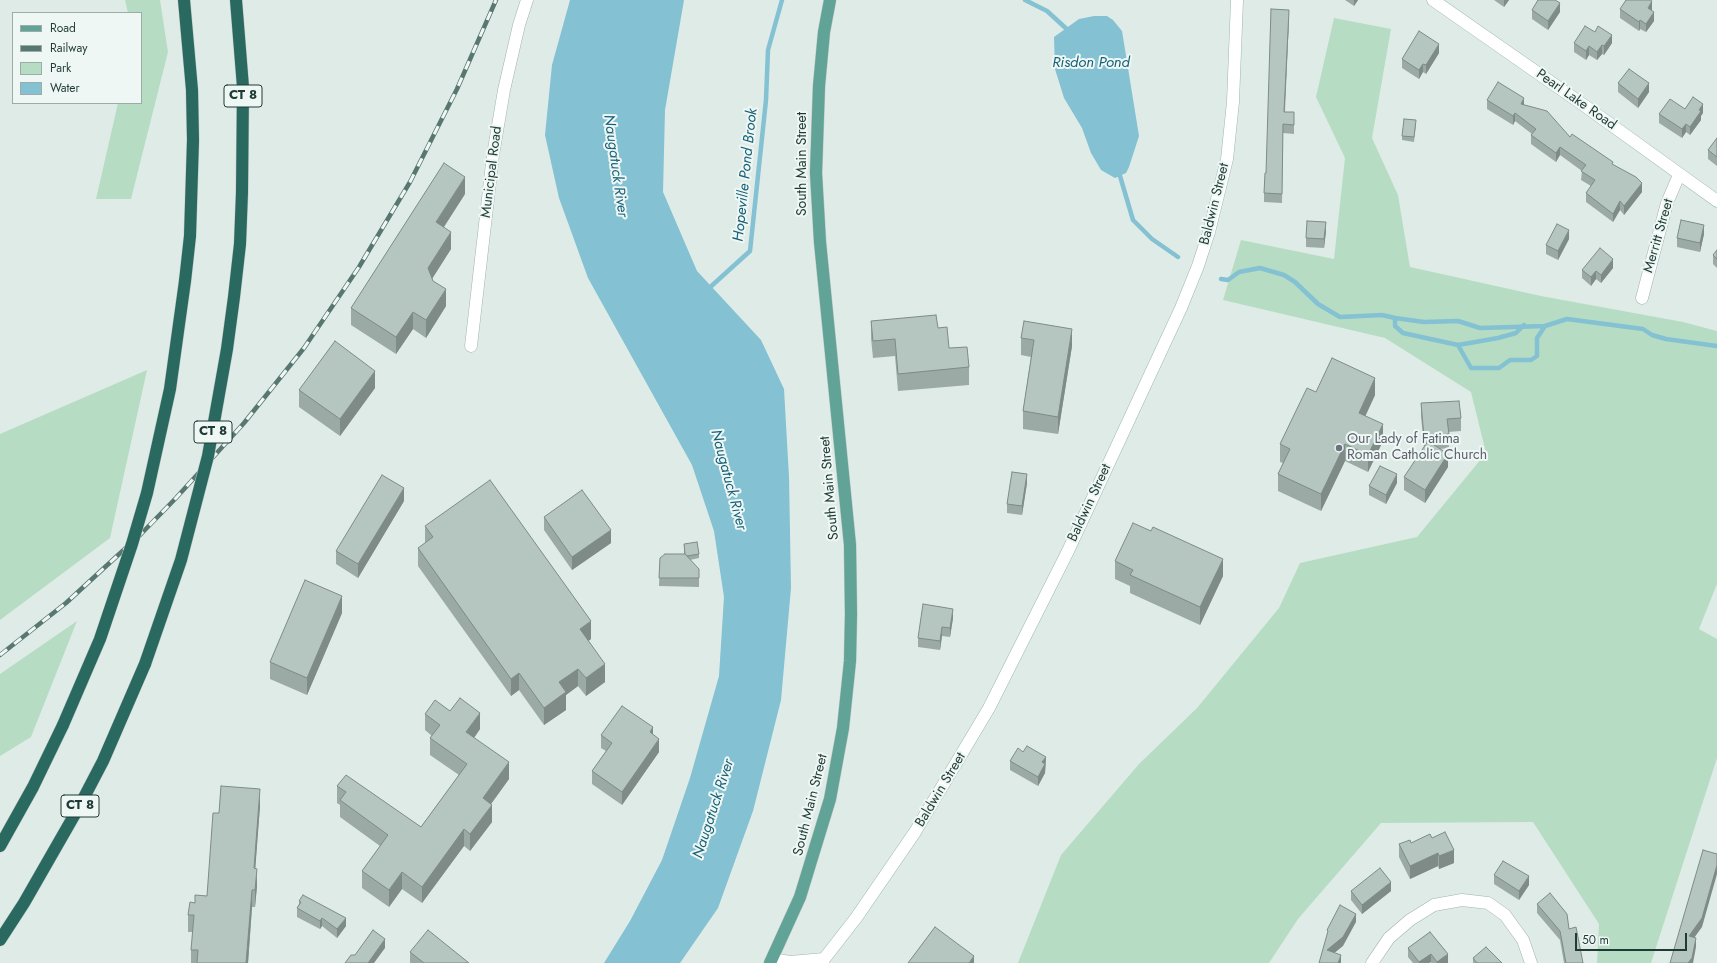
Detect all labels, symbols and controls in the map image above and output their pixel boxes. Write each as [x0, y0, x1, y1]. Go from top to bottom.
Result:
legend [12, 12, 142, 104]
text: Road [50, 19, 76, 37]
text: Railway [50, 39, 88, 57]
water label: Risdon Pond [1052, 54, 1130, 72]
text: Park [50, 59, 71, 77]
street label: Pearl Lake Road [1533, 66, 1619, 134]
text: Water [50, 79, 80, 97]
road number: CT 8 [224, 85, 262, 107]
water label: Hopeville Pond Brook [730, 107, 762, 243]
street label: South Main Street [795, 112, 811, 216]
water label: Naugatuck River [599, 114, 631, 218]
street label: Municipal Road [478, 125, 506, 219]
street label: Baldwin Street [1197, 161, 1233, 247]
street label: Merritt Street [1640, 197, 1678, 275]
road number: CT 8 [194, 421, 232, 443]
water label: Naugatuck River [706, 428, 750, 532]
place label: Our Lady of Fatima Roman Catholic Church [1347, 432, 1487, 464]
street label: South Main Street [817, 435, 843, 541]
marker: Our Lady of Fatima Roman Catholic Church [1334, 443, 1344, 453]
street label: Baldwin Street [1065, 461, 1115, 545]
street label: Baldwin Street [912, 750, 970, 830]
street label: South Main Street [790, 752, 832, 858]
water label: Naugatuck River [689, 757, 739, 861]
road number: CT 8 [61, 795, 99, 817]
scale bar [1577, 925, 1689, 951]
text: 50 m [1582, 931, 1609, 949]

